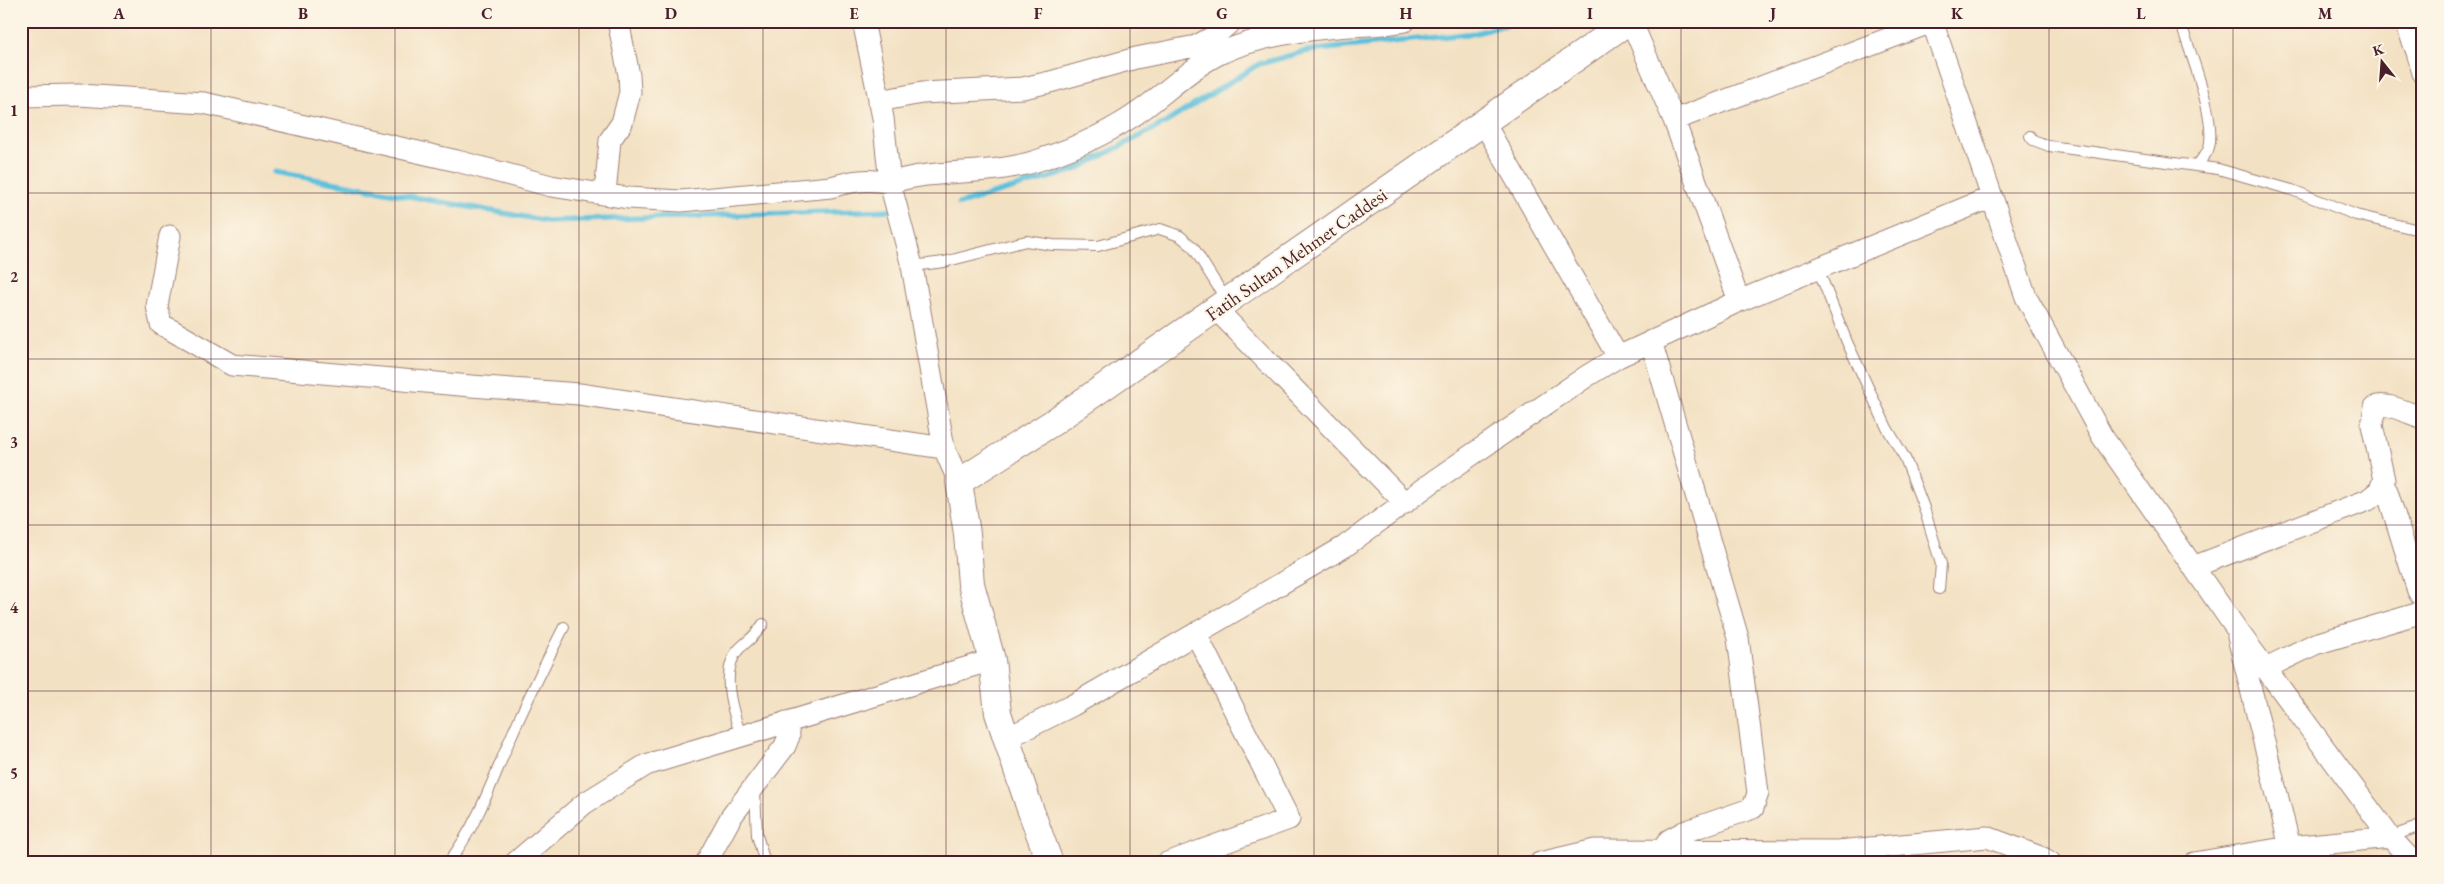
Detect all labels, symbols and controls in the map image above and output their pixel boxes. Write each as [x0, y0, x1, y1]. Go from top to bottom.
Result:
text: A [112, 3, 125, 24]
text: B [298, 3, 308, 24]
text: C [481, 3, 493, 24]
text: D [665, 3, 677, 24]
text: E [849, 3, 859, 24]
text: F [1034, 3, 1043, 24]
text: G [1216, 3, 1228, 24]
text: H [1400, 3, 1413, 24]
text: I [1587, 3, 1593, 24]
text: J [1768, 3, 1776, 24]
text: K [1951, 3, 1964, 24]
text: L [2136, 3, 2146, 24]
text: M [2318, 3, 2333, 24]
north arrow [2356, 38, 2406, 88]
text: K [2370, 39, 2386, 60]
text: 1 [10, 100, 18, 121]
street label: Fatih Sultan Mehmet Caddesi [1201, 182, 1392, 327]
text: 2 [10, 266, 19, 287]
text: 3 [10, 432, 18, 453]
text: 4 [10, 597, 19, 618]
text: 5 [10, 763, 18, 784]

